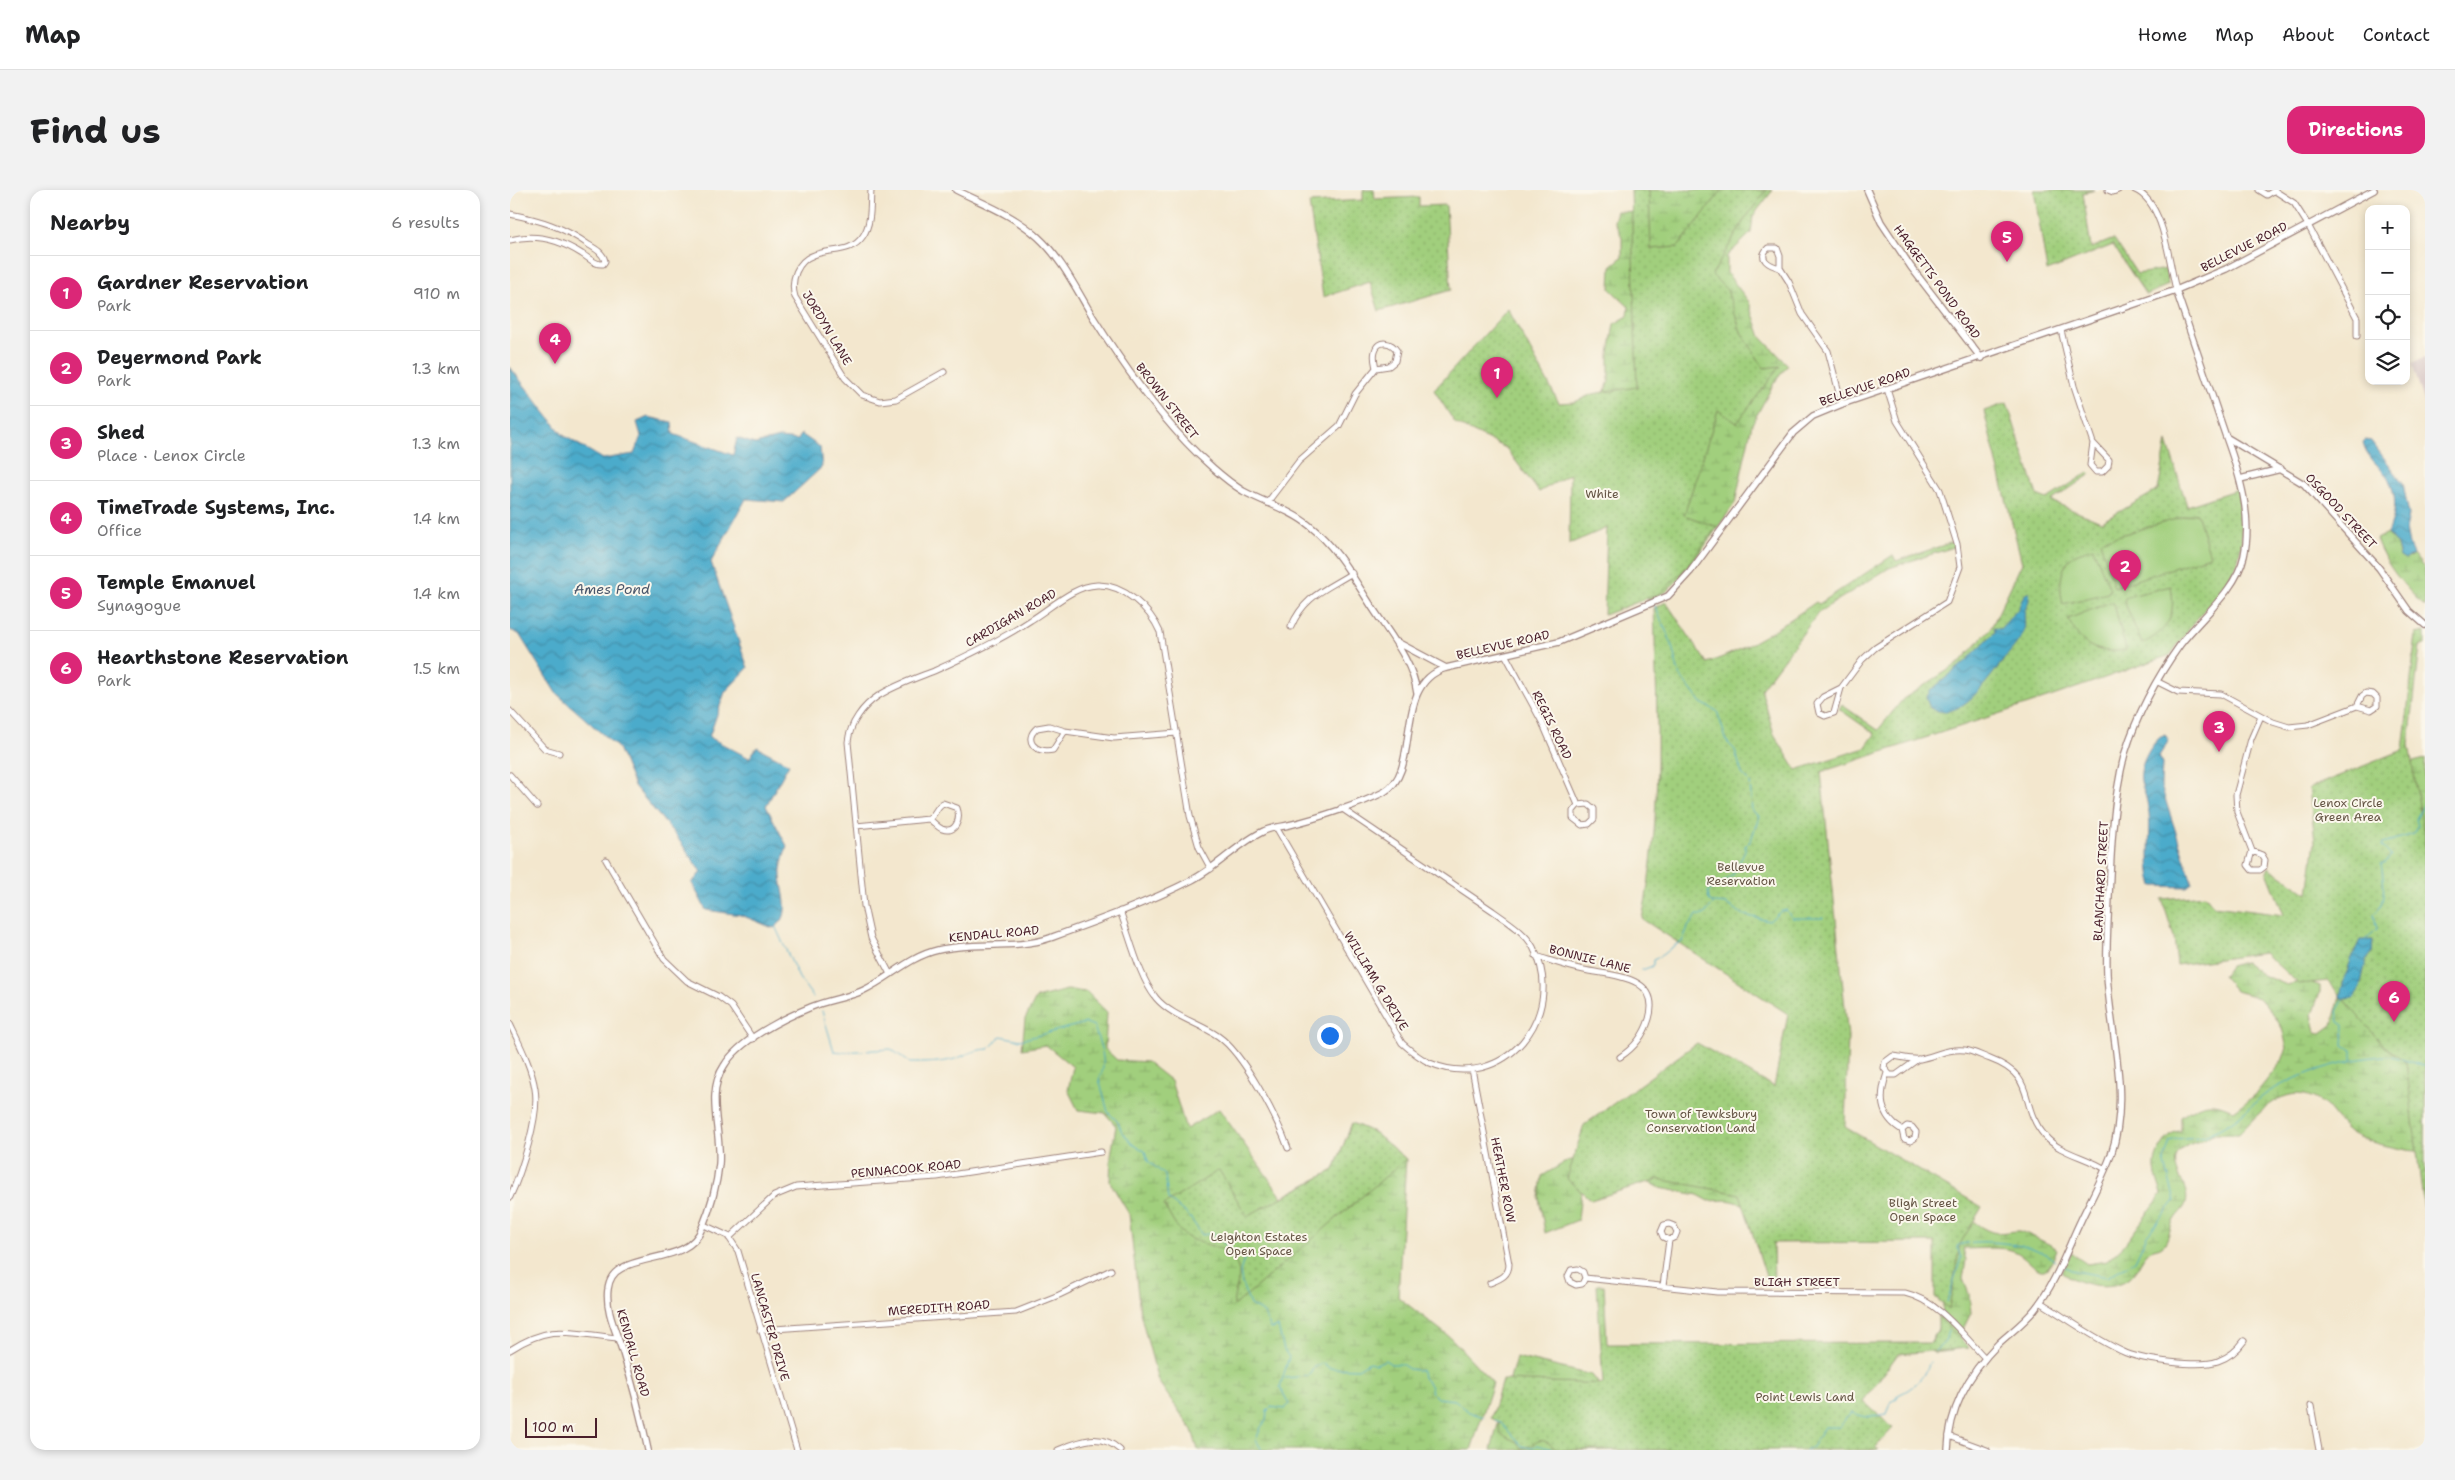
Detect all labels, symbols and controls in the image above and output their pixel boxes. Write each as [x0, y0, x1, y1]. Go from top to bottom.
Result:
text: Map [25, 19, 81, 51]
text: Home [2138, 23, 2187, 47]
text: Map [2215, 23, 2254, 47]
text: About [2282, 23, 2335, 47]
text: Contact [2363, 23, 2430, 47]
button: Directions [2287, 106, 2425, 154]
text: Find us [30, 107, 161, 154]
map controls [2365, 205, 2410, 385]
button: + [2365, 205, 2410, 250]
text: Nearby [50, 209, 130, 237]
text: 6 results [391, 212, 460, 233]
street label: BELLEVUE ROAD [2198, 218, 2290, 276]
pin: 5 [1991, 221, 2023, 262]
street label: HAGGETTS POND ROAD [1890, 222, 1984, 342]
button: − [2365, 250, 2410, 295]
text: Gardner Reservation [97, 270, 308, 295]
text: 1 [62, 283, 70, 304]
text: 910 m [413, 283, 460, 304]
street label: JORDYN LANE [798, 288, 856, 368]
text: Park [97, 295, 131, 316]
button: locate [2365, 295, 2410, 340]
pin: 4 [539, 323, 571, 364]
button: layers [2365, 340, 2410, 385]
text: Deyermond Park [97, 345, 262, 370]
pin: 1 [1481, 357, 1513, 398]
text: 2 [60, 358, 72, 379]
text: 1.3 km [412, 358, 460, 379]
street label: BROWN STREET [1132, 360, 1202, 443]
street label: BELLEVUE ROAD [1817, 364, 1913, 410]
text: Park [97, 370, 131, 391]
text: Shed [97, 420, 145, 445]
text: 3 [60, 433, 72, 454]
text: 1.3 km [412, 433, 460, 454]
text: Place · Lenox Circle [97, 445, 246, 466]
street label: OSGOOD STREET [2302, 470, 2380, 553]
park label: White [1585, 486, 1619, 502]
text: TimeTrade Systems, Inc. [97, 495, 335, 520]
text: 4 [60, 508, 72, 529]
text: 1.4 km [413, 508, 460, 529]
text: Office [97, 520, 142, 541]
pin: 2 [2109, 550, 2141, 591]
text: Temple Emanuel [97, 570, 256, 595]
water label: Ames Pond [574, 580, 650, 598]
text: 5 [61, 583, 71, 604]
text: 1.4 km [413, 583, 460, 604]
street label: CARDIGAN ROAD [963, 585, 1060, 651]
text: Synagogue [97, 595, 181, 616]
street label: BELLEVUE ROAD [1455, 626, 1551, 663]
text: Hearthstone Reservation [97, 645, 348, 670]
text: 6 [60, 658, 72, 679]
text: 1.5 km [413, 658, 460, 679]
text: Park [97, 670, 131, 691]
street label: REGIS ROAD [1528, 688, 1576, 762]
pin: 3 [2203, 711, 2235, 752]
park label: Lenox Circle Green Area [2313, 795, 2383, 825]
street label: BLANCHARD STREET [2090, 820, 2112, 941]
park label: Bellevue Reservation [1707, 859, 1775, 889]
street label: KENDALL ROAD [948, 922, 1040, 946]
street label: WILLIAM G DRIVE [1340, 929, 1412, 1033]
street label: BONNIE LANE [1548, 941, 1632, 977]
pin: 6 [2378, 981, 2410, 1022]
your location [1317, 1023, 1343, 1049]
park label: Town of Tewksbury Conservation Land [1645, 1106, 1757, 1136]
street label: HEATHER ROW [1487, 1136, 1519, 1224]
street label: PENNACOOK ROAD [850, 1156, 962, 1182]
park label: Bligh Street Open Space [1889, 1195, 1957, 1225]
park label: Leighton Estates Open Space [1210, 1229, 1308, 1259]
street label: LANCASTER DRIVE [747, 1271, 793, 1383]
street label: BLIGH STREET [1754, 1274, 1841, 1290]
street label: MEREDITH ROAD [887, 1296, 991, 1320]
street label: KENDALL ROAD [613, 1307, 653, 1399]
park label: Point Lewis Land [1756, 1389, 1855, 1405]
scale bar [525, 1415, 598, 1438]
text: 100 m [532, 1418, 574, 1436]

